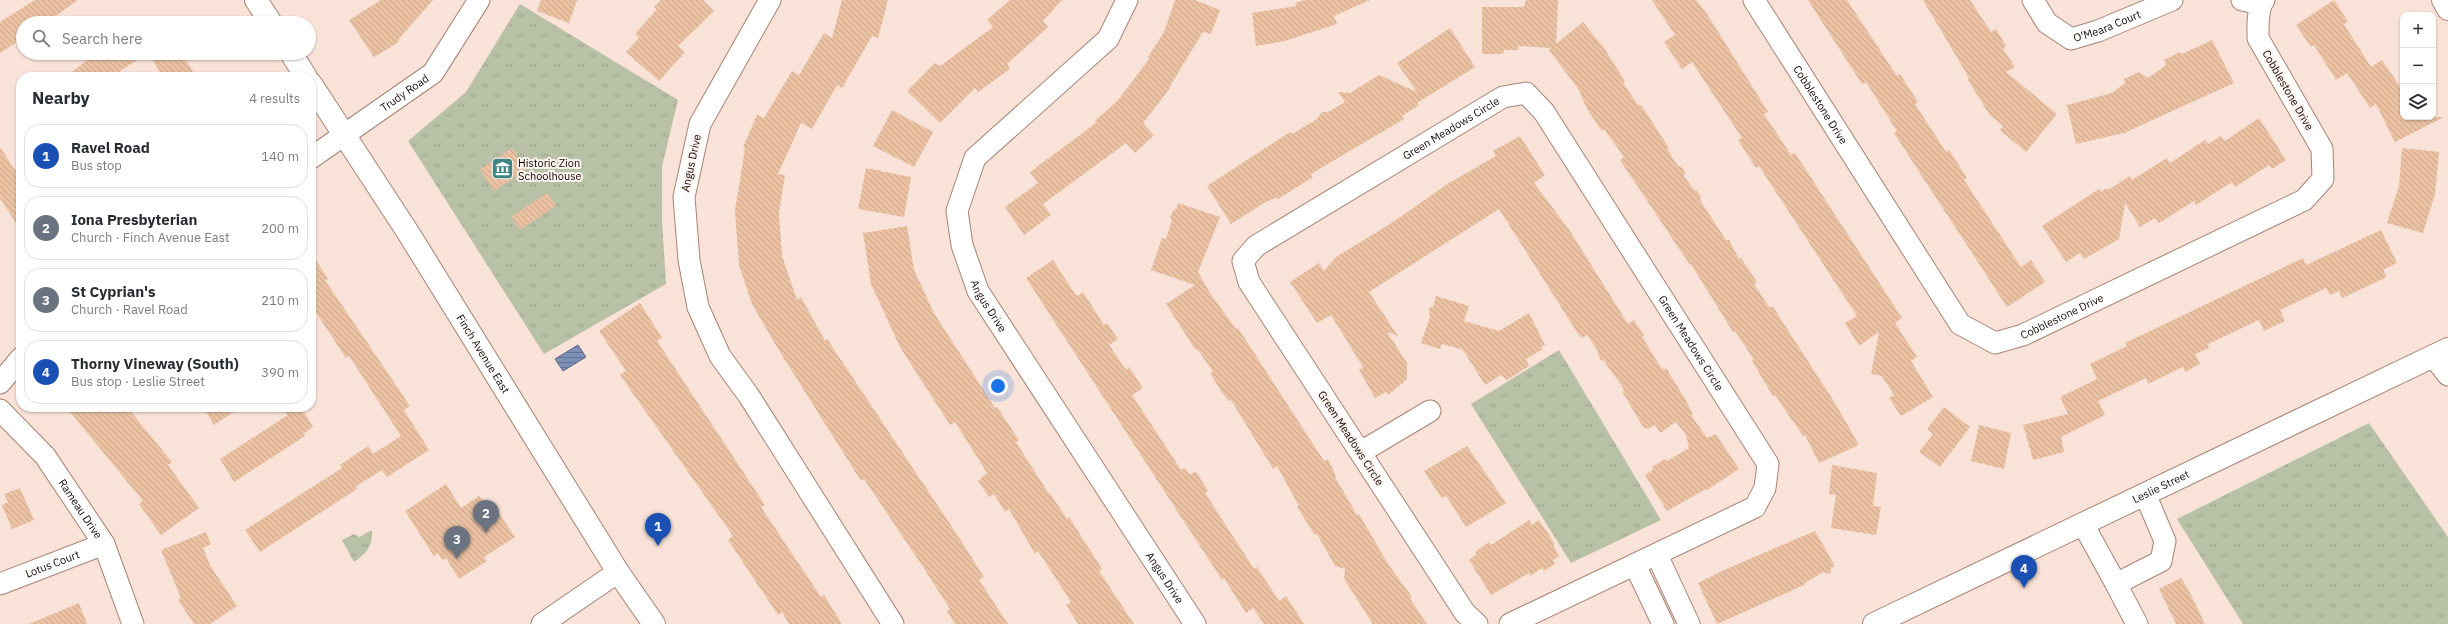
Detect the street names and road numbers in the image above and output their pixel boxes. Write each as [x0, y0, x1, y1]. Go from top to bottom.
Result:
street label: O'Meara Court [2072, 7, 2143, 45]
street label: Cobblestone Drive [2259, 47, 2317, 133]
street label: Cobblestone Drive [1790, 63, 1851, 147]
street label: Trudy Road [378, 71, 431, 115]
street label: Green Meadows Circle [1400, 94, 1502, 163]
street label: Angus Drive [678, 133, 704, 193]
street label: Angus Drive [968, 278, 1010, 335]
street label: Cobblestone Drive [2018, 290, 2106, 342]
street label: Green Meadows Circle [1655, 293, 1727, 393]
street label: Finch Avenue East [453, 312, 513, 396]
street label: Green Meadows Circle [1315, 388, 1387, 488]
street label: Leslie Street [2130, 467, 2192, 506]
street label: Rameau Drive [55, 476, 105, 541]
street label: Lotus Court [23, 547, 81, 581]
street label: Angus Drive [1143, 549, 1187, 606]

